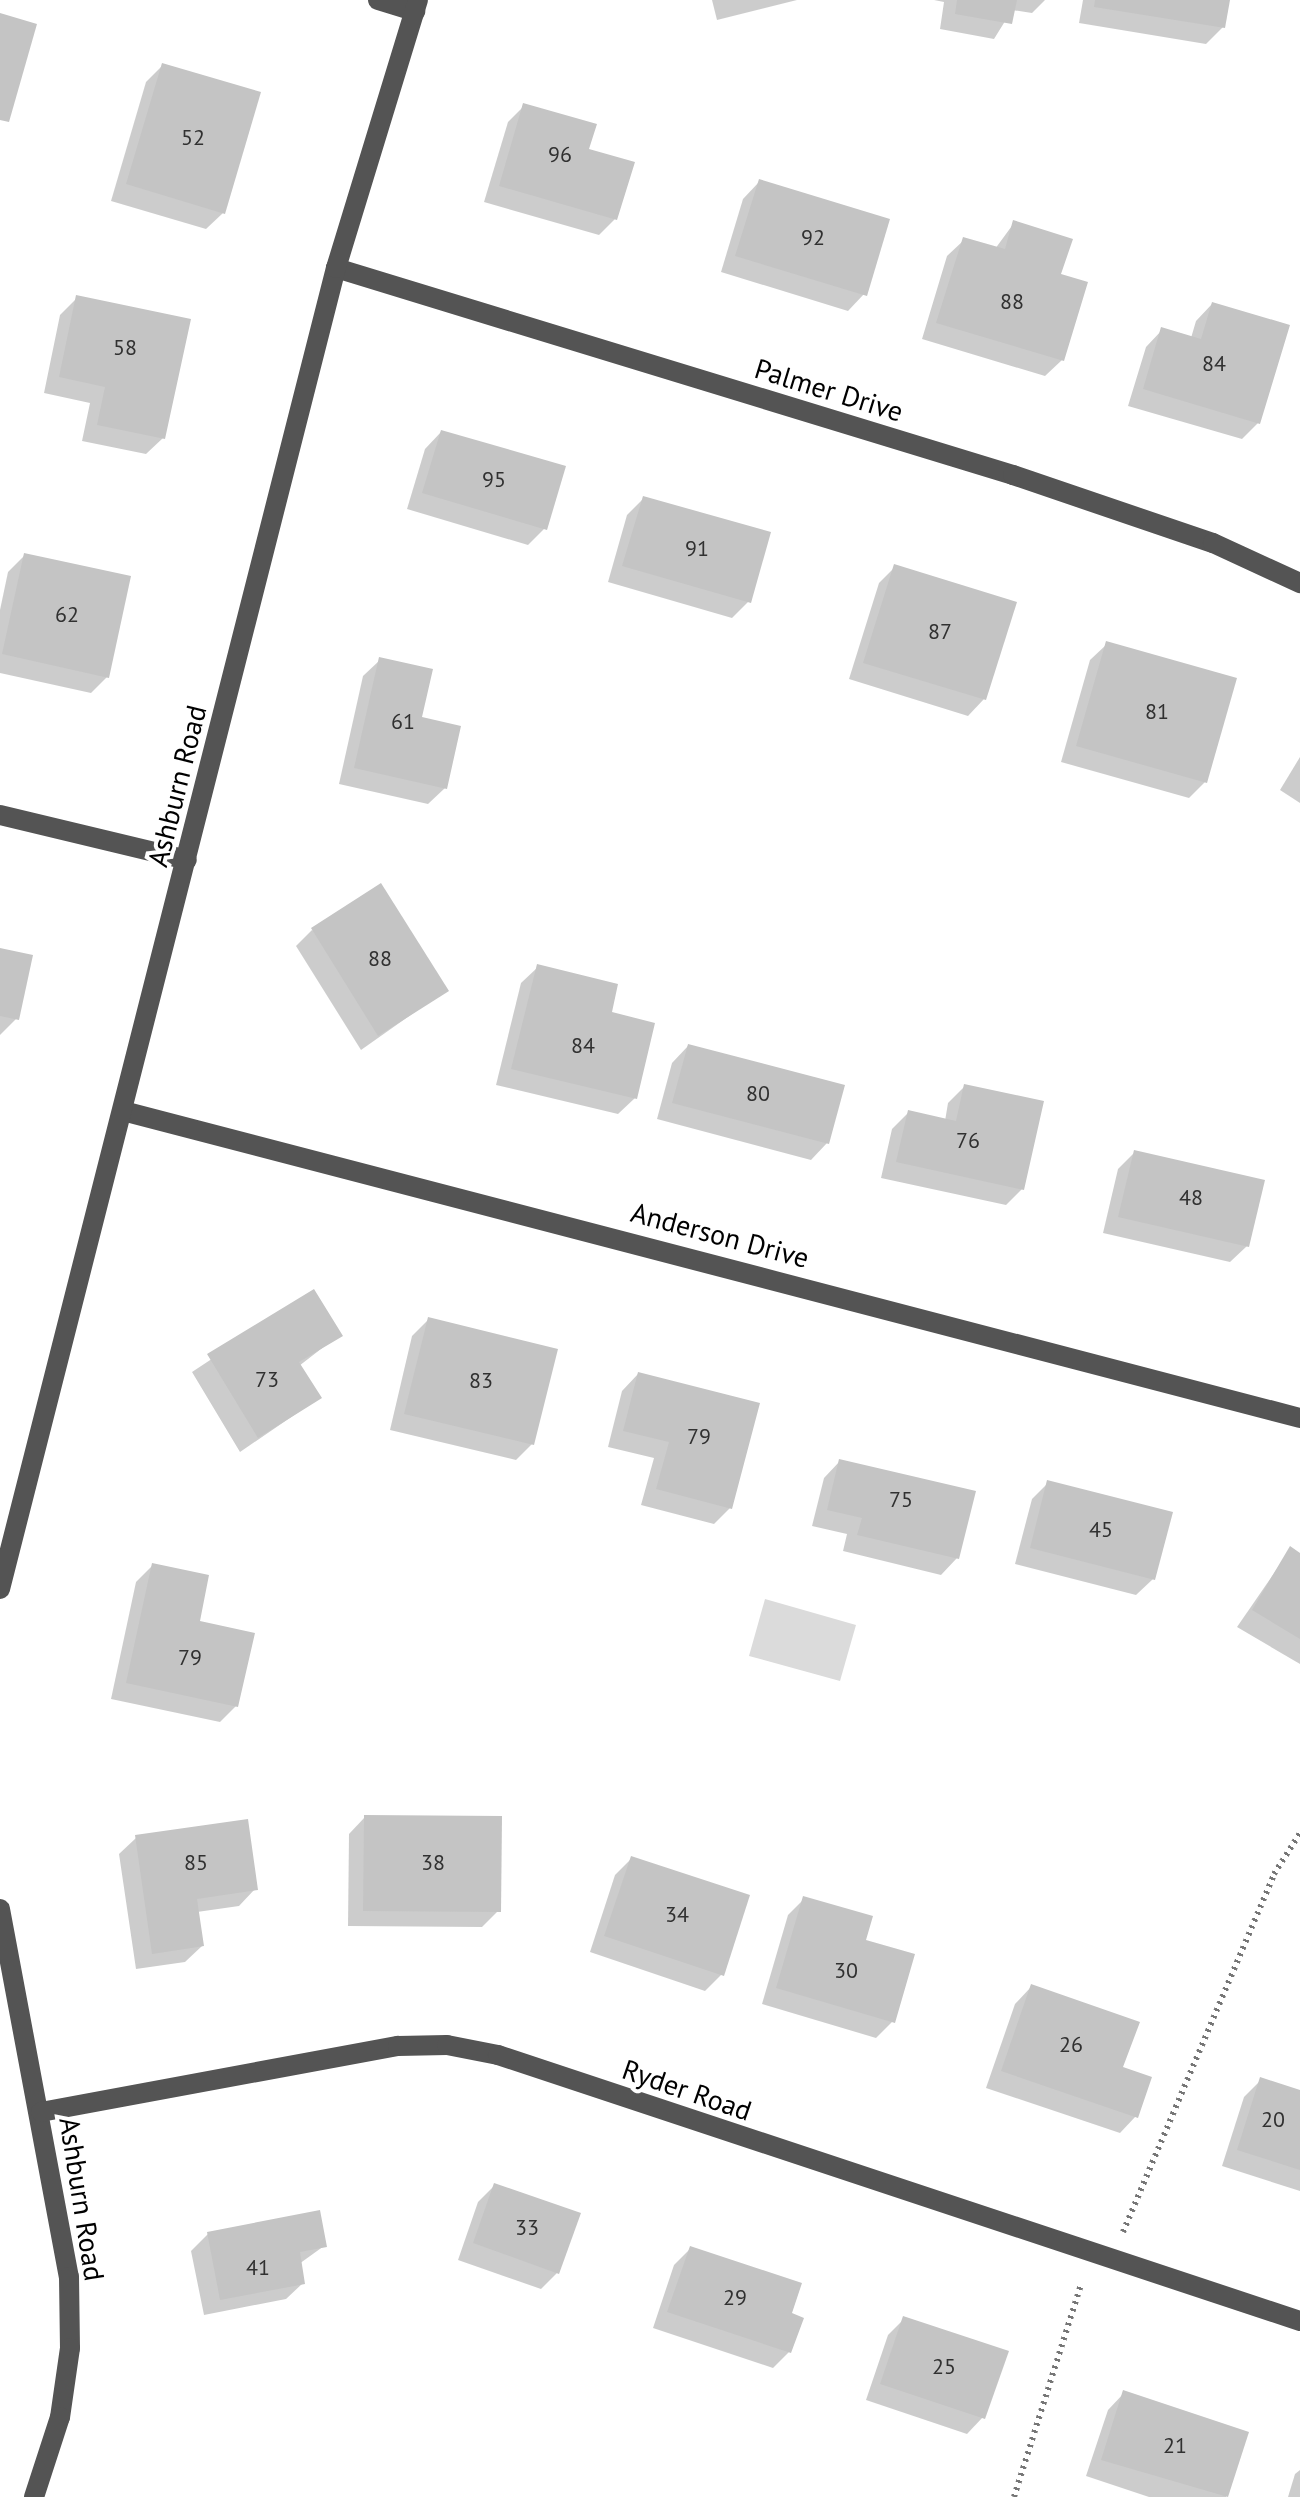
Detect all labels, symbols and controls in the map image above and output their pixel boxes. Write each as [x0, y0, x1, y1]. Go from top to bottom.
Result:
house number: 52 [181, 125, 205, 151]
house number: 96 [548, 142, 572, 168]
house number: 92 [801, 225, 825, 251]
house number: 88 [1000, 289, 1024, 315]
house number: 58 [113, 335, 137, 361]
house number: 84 [1202, 351, 1226, 377]
street label: Palmer Drive [751, 352, 907, 428]
house number: 95 [482, 467, 506, 493]
house number: 91 [685, 536, 709, 562]
house number: 62 [55, 602, 79, 628]
house number: 87 [928, 619, 952, 645]
house number: 81 [1145, 699, 1169, 725]
street label: Ashburn Road [141, 702, 213, 870]
house number: 61 [391, 709, 415, 735]
house number: 88 [368, 946, 392, 972]
house number: 84 [571, 1033, 595, 1059]
house number: 80 [746, 1081, 770, 1107]
house number: 76 [956, 1128, 980, 1154]
house number: 48 [1179, 1185, 1203, 1211]
street label: Anderson Drive [627, 1195, 813, 1275]
house number: 73 [255, 1367, 279, 1393]
house number: 83 [469, 1368, 493, 1394]
house number: 79 [687, 1424, 711, 1450]
house number: 75 [889, 1487, 913, 1513]
house number: 45 [1089, 1517, 1113, 1543]
house number: 79 [178, 1645, 202, 1671]
house number: 85 [184, 1850, 208, 1876]
house number: 38 [421, 1850, 445, 1876]
house number: 34 [665, 1902, 689, 1928]
house number: 30 [834, 1958, 858, 1984]
house number: 26 [1059, 2032, 1083, 2058]
street label: Ryder Road [618, 2052, 756, 2128]
house number: 20 [1261, 2107, 1285, 2133]
street label: Ashburn Road [52, 2115, 112, 2283]
house number: 33 [515, 2215, 539, 2241]
house number: 41 [246, 2255, 270, 2281]
house number: 29 [723, 2285, 747, 2311]
house number: 25 [932, 2354, 956, 2380]
house number: 21 [1163, 2433, 1187, 2459]

